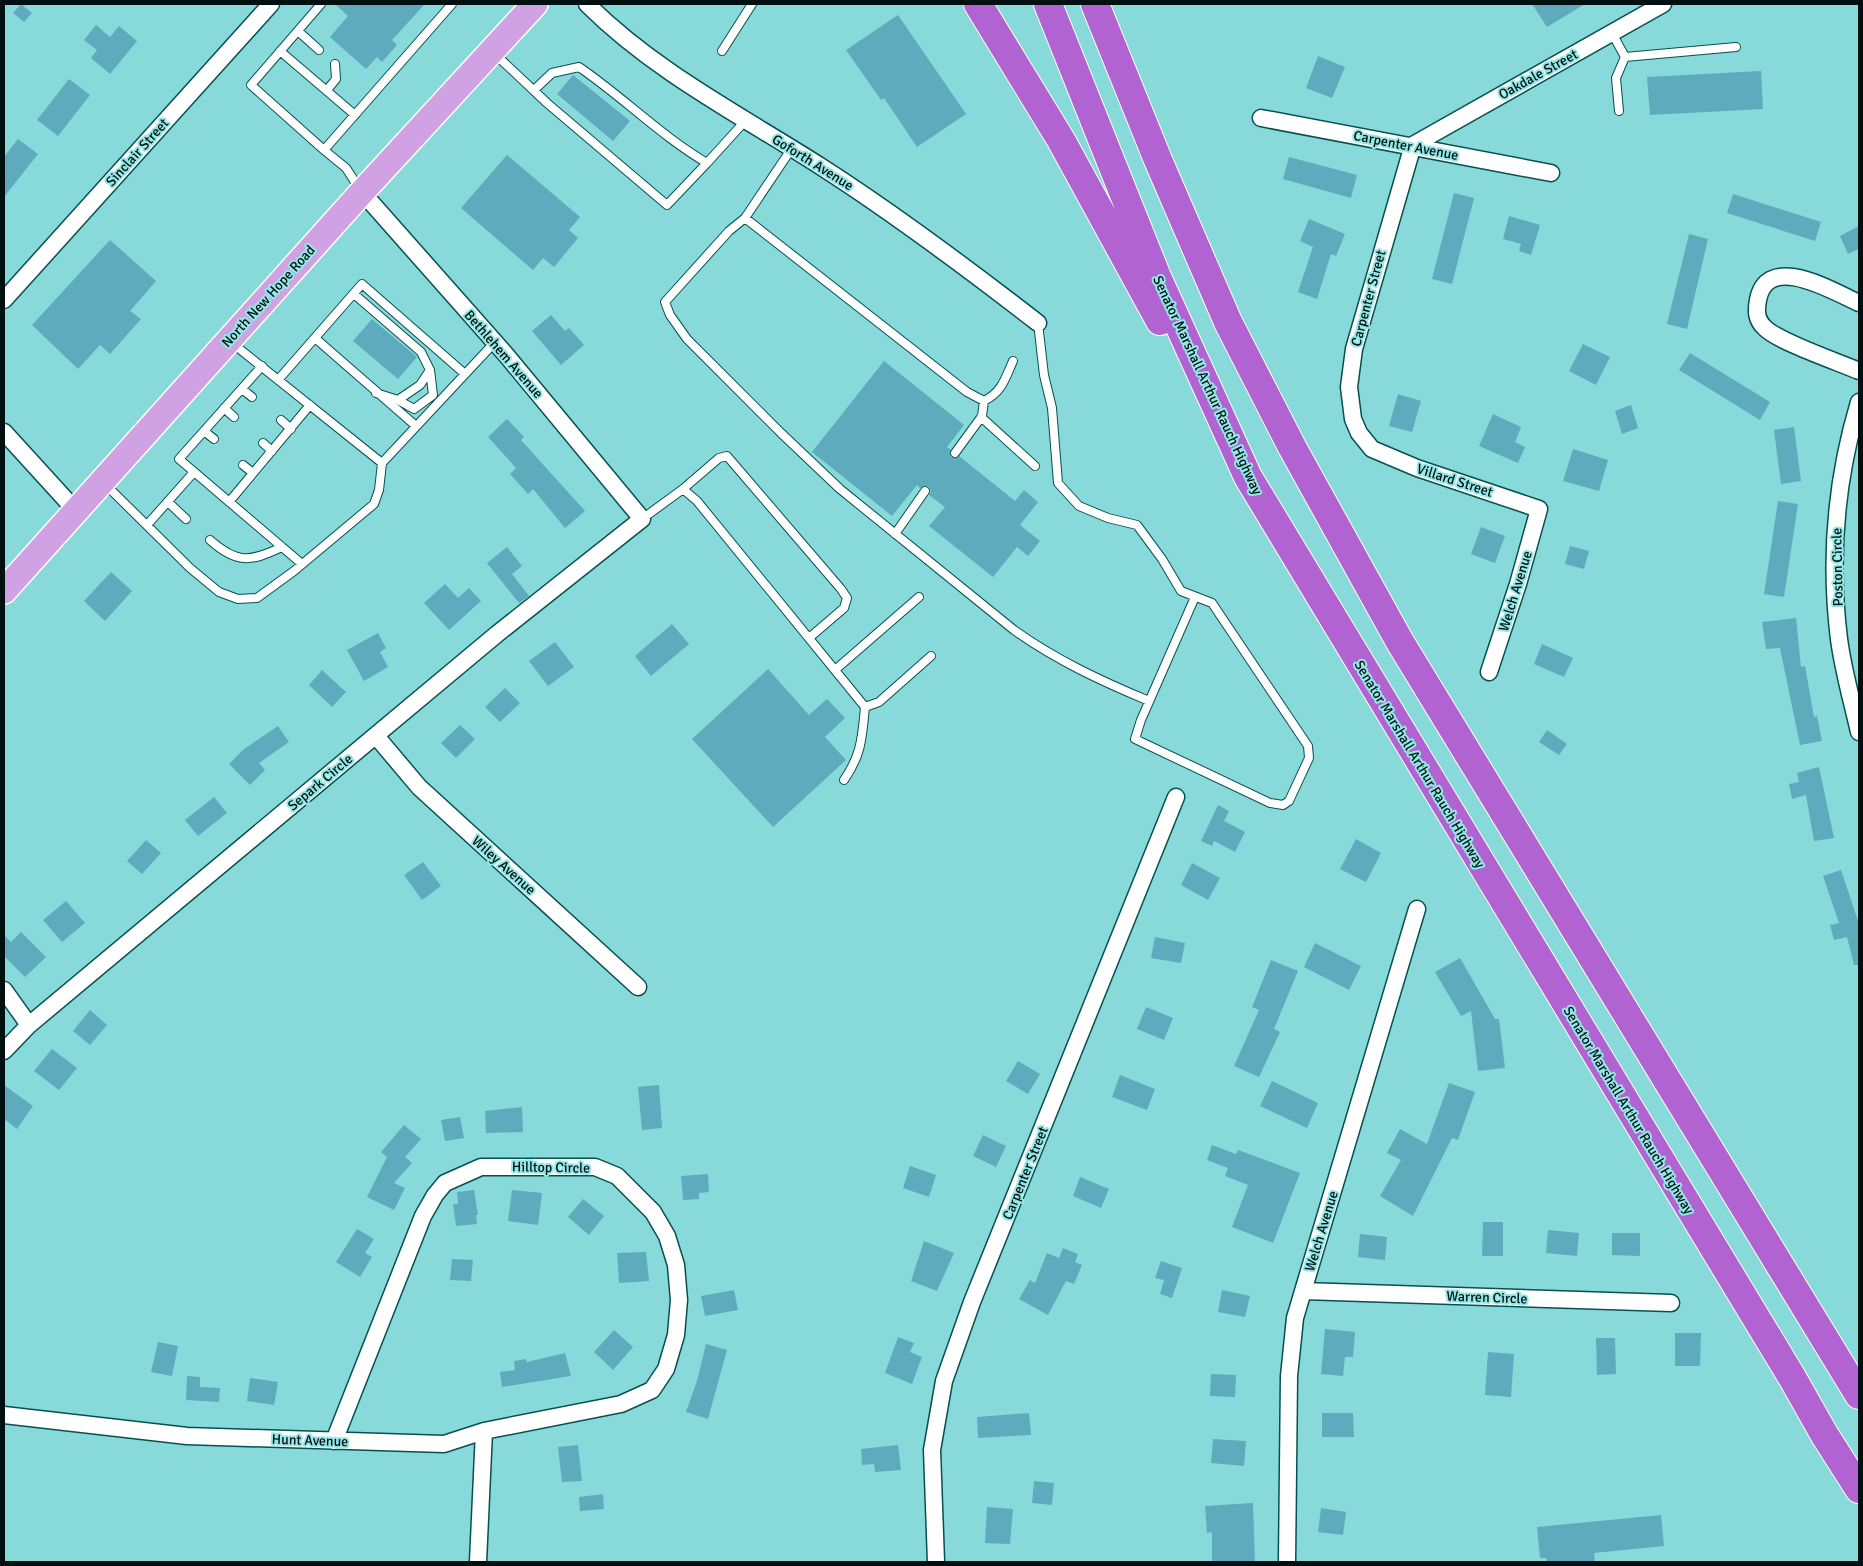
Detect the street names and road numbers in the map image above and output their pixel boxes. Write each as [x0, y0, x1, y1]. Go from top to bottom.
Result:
street label: Oakdale Street [1496, 46, 1581, 103]
street label: Sinclair Street [102, 115, 172, 190]
street label: Carpenter Avenue [1352, 127, 1460, 164]
street label: Goforth Avenue [769, 131, 857, 194]
street label: North New Hope Road [218, 242, 319, 351]
street label: Carpenter Street [1347, 248, 1390, 348]
street label: Senator Marshall Arthur Rauch Highway [1149, 273, 1266, 498]
street label: Bethlehem Avenue [461, 307, 547, 402]
street label: Villard Street [1415, 460, 1495, 501]
street label: Poston Circle [1828, 528, 1847, 606]
street label: Welch Avenue [1495, 549, 1536, 634]
street label: Senator Marshall Arthur Rauch Highway [1351, 657, 1489, 872]
street label: Separk Circle [284, 750, 356, 814]
street label: Wiley Avenue [468, 832, 539, 898]
street label: Senator Marshall Arthur Rauch Highway [1560, 1003, 1698, 1218]
street label: Carpenter Street [999, 1124, 1052, 1222]
street label: Hilltop Circle [512, 1158, 590, 1177]
street label: Welch Avenue [1301, 1189, 1342, 1274]
street label: Warren Circle [1446, 1288, 1528, 1307]
street label: Hunt Avenue [271, 1431, 349, 1450]

